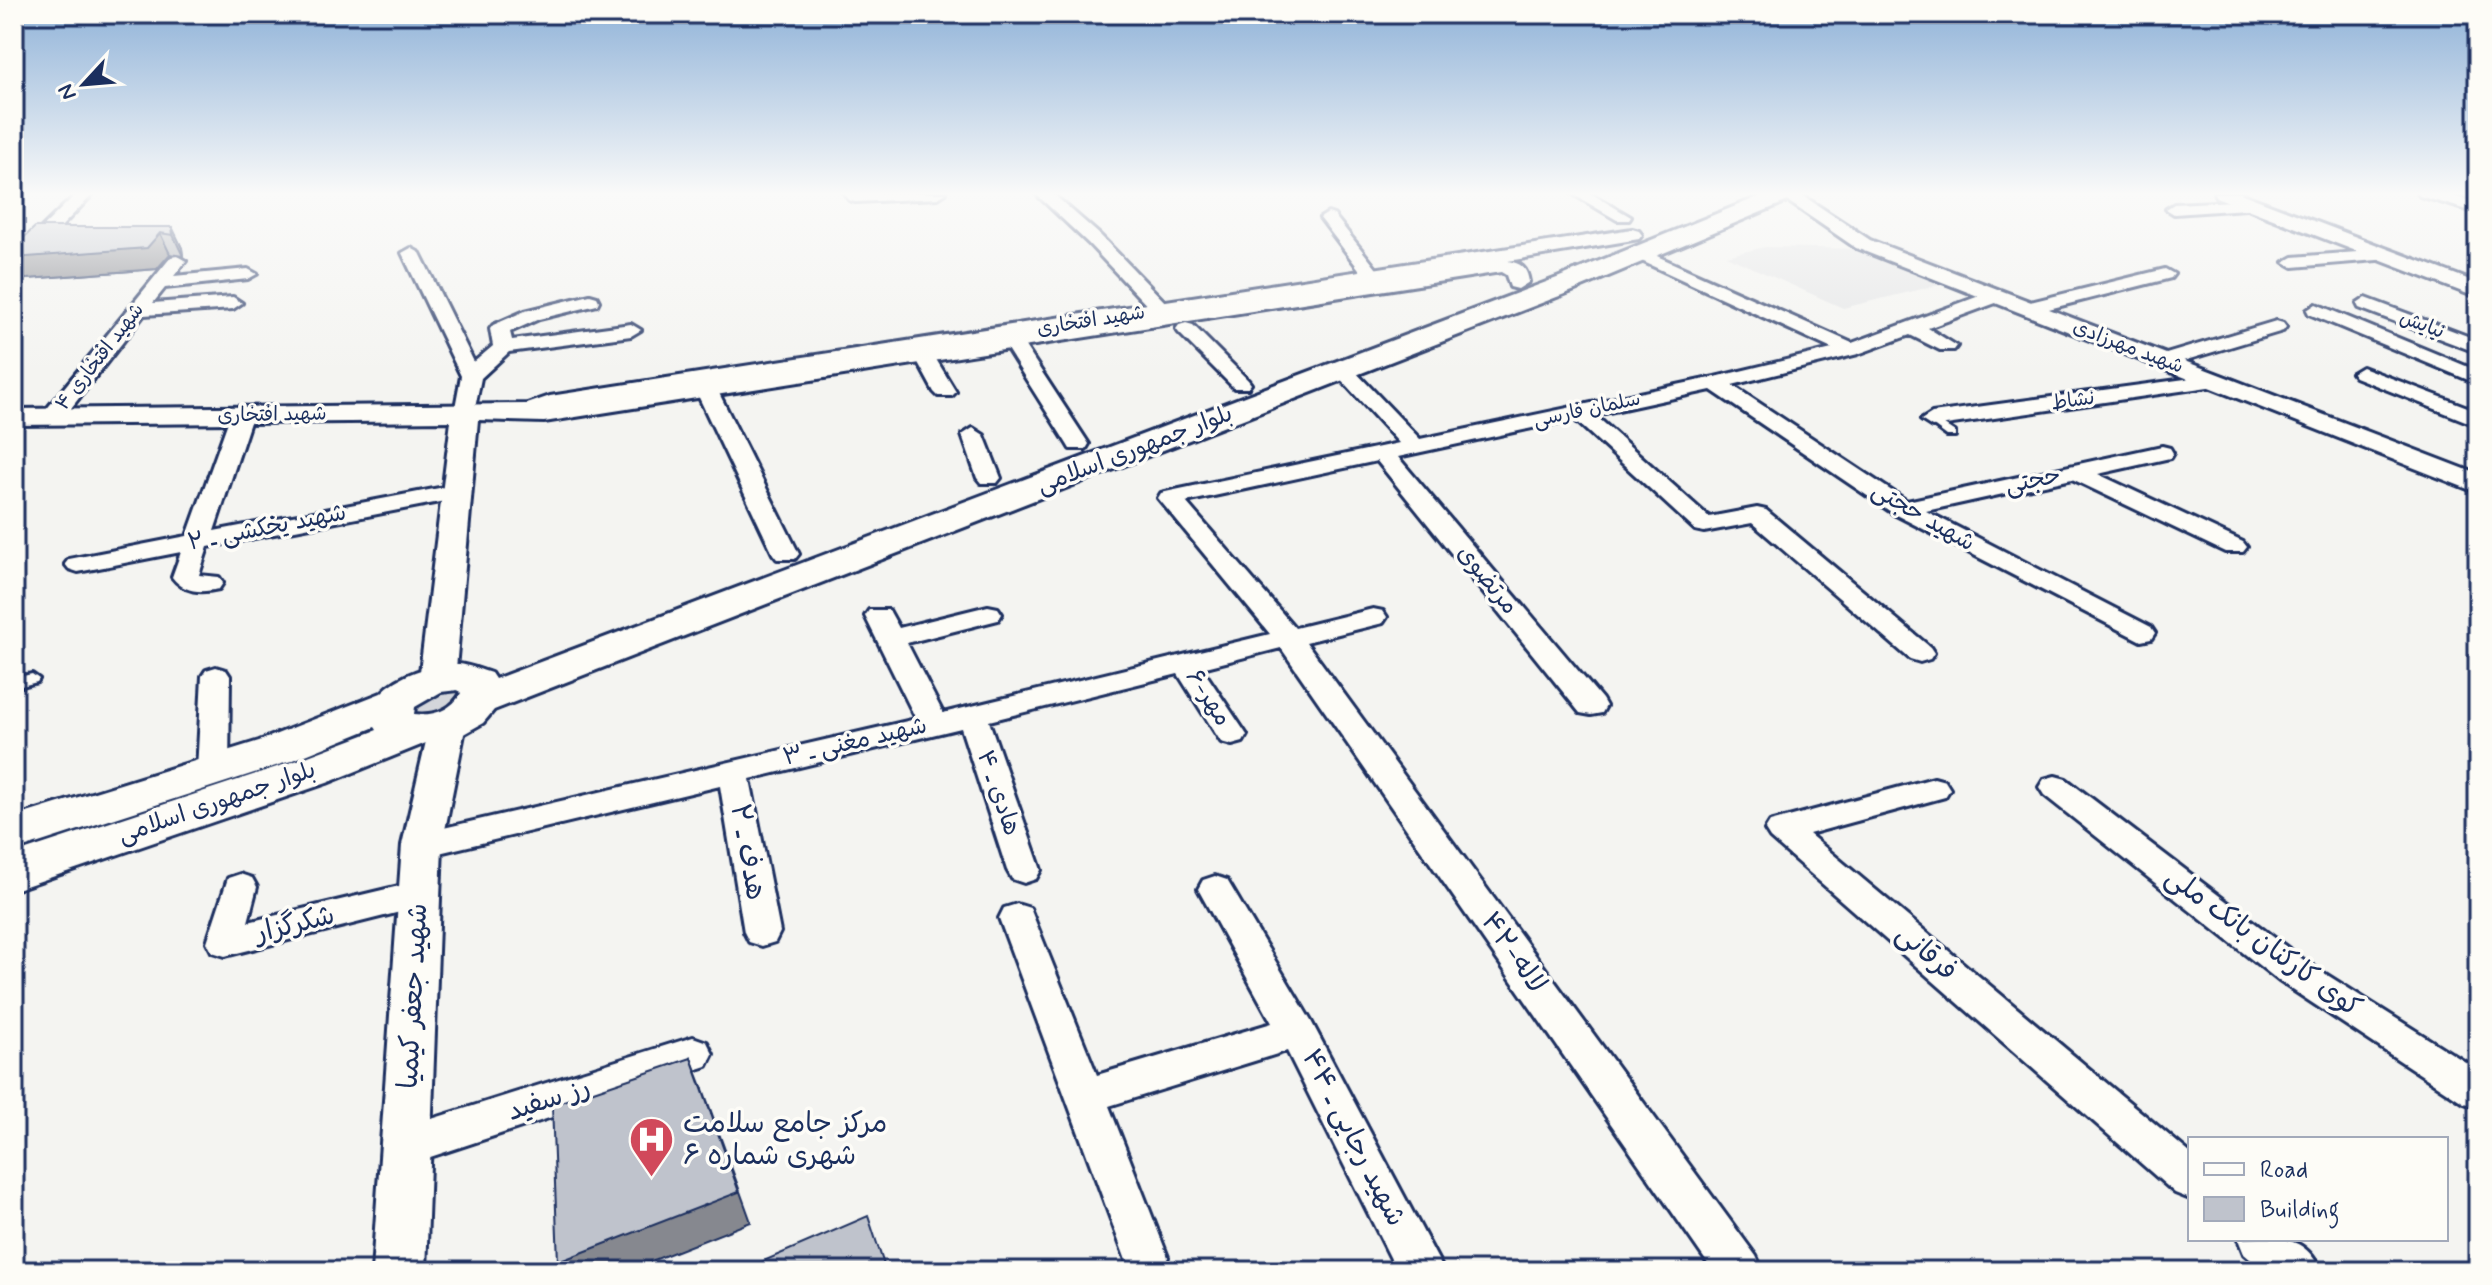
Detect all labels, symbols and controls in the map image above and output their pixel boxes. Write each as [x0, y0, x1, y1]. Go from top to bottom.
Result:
north arrow [44, 44, 124, 124]
text: N [52, 79, 84, 105]
street label: شهید افتخاری ۴ [49, 298, 151, 416]
street label: شهید افتخاری [1035, 299, 1147, 343]
street label: نیایش [2396, 304, 2448, 346]
street label: شهید مهرزادی [2069, 314, 2187, 380]
street label: سلمان فارسی [1531, 385, 1643, 435]
street label: نشاط [2049, 385, 2097, 417]
street label: بلوار جمهوری اسلامی [1033, 398, 1237, 502]
street label: شهید افتخاری [217, 401, 327, 429]
street label: حجتی [2002, 460, 2064, 502]
street label: شهید حجتی [1866, 475, 1980, 559]
street label: شهید یخکشی ـ ۲ [185, 497, 349, 559]
street label: مرتضوی [1449, 539, 1525, 621]
street label: مهر-۶ [1178, 664, 1238, 732]
street label: شهید مغنی ـ ۳ [780, 710, 930, 774]
street label: هادی ـ ۴ [969, 746, 1027, 840]
street label: بلوار جمهوری اسلامی [114, 755, 320, 851]
street label: هدف ـ ۲ [720, 801, 774, 903]
street label: کوی کارکنان بانک ملی [2157, 859, 2369, 1027]
street label: شکرگزار [249, 897, 339, 953]
street label: شهید جعفر کیمیا [391, 902, 437, 1090]
street label: لاله-۴۲ [1472, 905, 1554, 1001]
street label: فرقانی [1887, 916, 1965, 990]
street label: شهید رجایی ـ ۴۴ [1292, 1043, 1414, 1233]
street label: رز سفید [503, 1069, 595, 1131]
place label: مرکز جامع سلامت شهری شماره ۶ [683, 1106, 887, 1175]
hospital icon: مرکز جامع سلامت شهری شماره ۶ [628, 1116, 676, 1179]
legend [2188, 1137, 2448, 1241]
text: Road [2260, 1155, 2308, 1186]
text: Building [2260, 1195, 2340, 1229]

